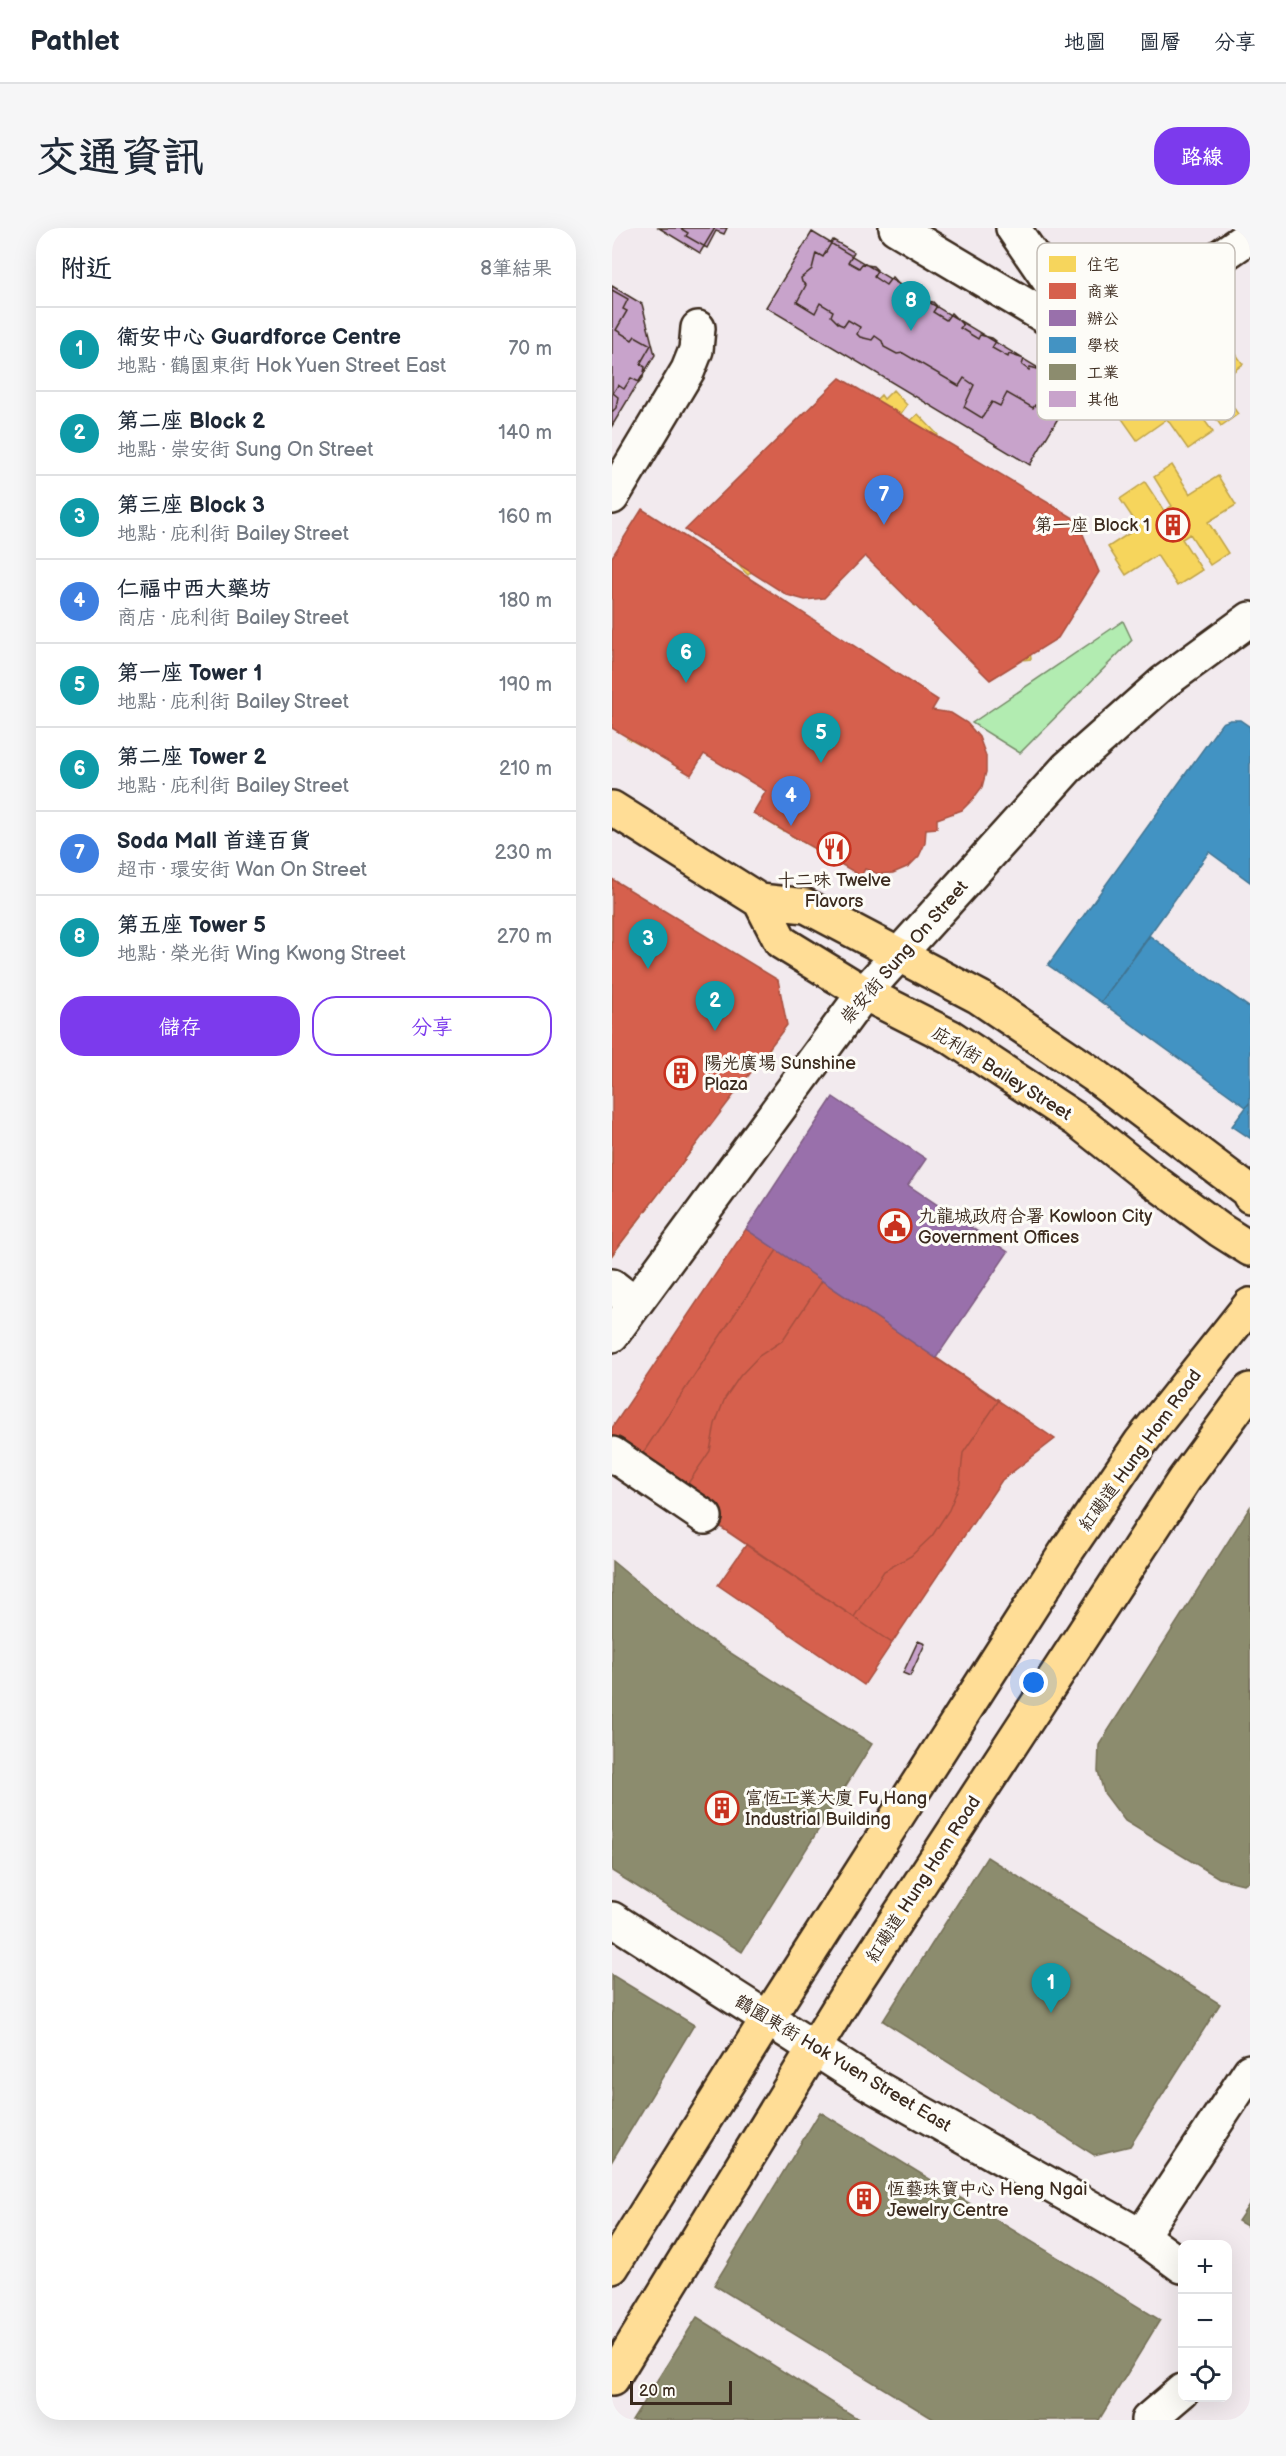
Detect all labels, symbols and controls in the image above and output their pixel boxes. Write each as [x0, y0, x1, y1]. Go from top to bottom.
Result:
text: Pathlet [30, 25, 119, 58]
text: 地圖 [1064, 30, 1106, 55]
text: 圖層 [1139, 30, 1181, 55]
text: 分享 [1214, 30, 1256, 55]
button: 路線 [1154, 127, 1250, 185]
text: 交通資訊 [36, 133, 204, 184]
legend [1037, 243, 1235, 420]
text: 附近 [60, 254, 112, 285]
text: 住宅 [1087, 256, 1119, 275]
text: 8筆結果 [480, 257, 552, 281]
pin: 8 [892, 282, 930, 331]
text: 商業 [1087, 283, 1119, 302]
text: 辦公 [1087, 310, 1119, 329]
text: 衛安中心 Guardforce Centre [117, 324, 401, 351]
text: 1 [75, 337, 84, 361]
text: 70 m [508, 337, 552, 361]
text: 學校 [1087, 337, 1119, 356]
text: 地點 · 鶴園東街 Hok Yuen Street East [117, 354, 446, 378]
text: 工業 [1087, 364, 1119, 383]
text: 其他 [1087, 391, 1119, 410]
text: 第二座 Block 2 [117, 408, 265, 435]
text: 2 [74, 421, 85, 445]
text: 140 m [498, 421, 552, 445]
text: 地點 · 崇安街 Sung On Street [117, 438, 373, 462]
pin: 7 [864, 476, 904, 525]
text: 第三座 Block 3 [117, 492, 265, 519]
text: 3 [74, 505, 85, 529]
text: 160 m [498, 505, 552, 529]
building icon: 第一座 Block 1 [1155, 507, 1191, 543]
place label: 第一座 Block 1 [1034, 515, 1150, 536]
text: 地點 · 庇利街 Bailey Street [117, 522, 349, 546]
text: 仁福中西大藥坊 [117, 576, 271, 603]
text: 4 [74, 589, 85, 613]
text: 180 m [499, 589, 552, 613]
text: 商店 · 庇利街 Bailey Street [117, 606, 349, 630]
pin: 6 [666, 634, 706, 683]
text: 第一座 Tower 1 [117, 660, 262, 687]
text: 5 [74, 673, 85, 697]
text: 190 m [499, 673, 552, 697]
text: 地點 · 庇利街 Bailey Street [117, 690, 349, 714]
pin: 5 [802, 714, 840, 763]
text: 第二座 Tower 2 [117, 744, 266, 771]
text: 6 [73, 757, 86, 781]
text: 210 m [499, 757, 552, 781]
text: 地點 · 庇利街 Bailey Street [117, 774, 349, 798]
pin: 4 [772, 776, 810, 826]
text: Soda Mall 首達百貨 [117, 828, 311, 855]
restaurant icon: 十二味 Twelve Flavors [816, 831, 852, 867]
text: 7 [74, 841, 85, 865]
text: 230 m [495, 841, 552, 865]
text: 超市 · 環安街 Wan On Street [117, 858, 367, 882]
place label: 十二味 Twelve Flavors [777, 870, 891, 912]
street label: 崇安街 Sung On Street [836, 876, 973, 1028]
text: 第五座 Tower 5 [117, 912, 266, 939]
pin: 3 [628, 920, 668, 969]
text: 8 [73, 925, 86, 949]
text: 270 m [497, 925, 552, 949]
text: 地點 · 榮光街 Wing Kwong Street [117, 942, 406, 966]
pin: 2 [696, 982, 734, 1031]
button: 儲存 [60, 996, 300, 1056]
button: 分享 [312, 996, 552, 1056]
street label: 庇利街 Bailey Street [928, 1022, 1076, 1125]
place label: 陽光廣場 Sunshine Plaza [704, 1053, 856, 1095]
building icon: 陽光廣場 Sunshine Plaza [663, 1055, 699, 1091]
place label: 九龍城政府合署 Kowloon City Government Offices [918, 1206, 1153, 1248]
public building icon: 九龍城政府合署 Kowloon City Government Offices [877, 1208, 913, 1244]
street label: 紅磡道 Hung Hom Road [1075, 1366, 1206, 1535]
your location [1019, 1668, 1048, 1697]
place label: 富恆工業大廈 Fu Hang Industrial Building [745, 1788, 927, 1830]
building icon: 富恆工業大廈 Fu Hang Industrial Building [704, 1790, 740, 1826]
street label: 紅磡道 Hung Hom Road [862, 1792, 985, 1966]
pin: 1 [1032, 1964, 1070, 2013]
street label: 鶴園東街 Hok Yuen Street East [731, 1990, 955, 2137]
place label: 恆藝珠寶中心 Heng Ngai Jewelry Centre [887, 2179, 1087, 2221]
building icon: 恆藝珠寶中心 Heng Ngai Jewelry Centre [846, 2181, 882, 2217]
map controls [1178, 2240, 1232, 2402]
button: + [1178, 2240, 1232, 2294]
button: − [1178, 2294, 1232, 2348]
button: locate [1178, 2348, 1232, 2402]
scale bar [630, 2378, 732, 2406]
text: 20 m [639, 2382, 675, 2401]

